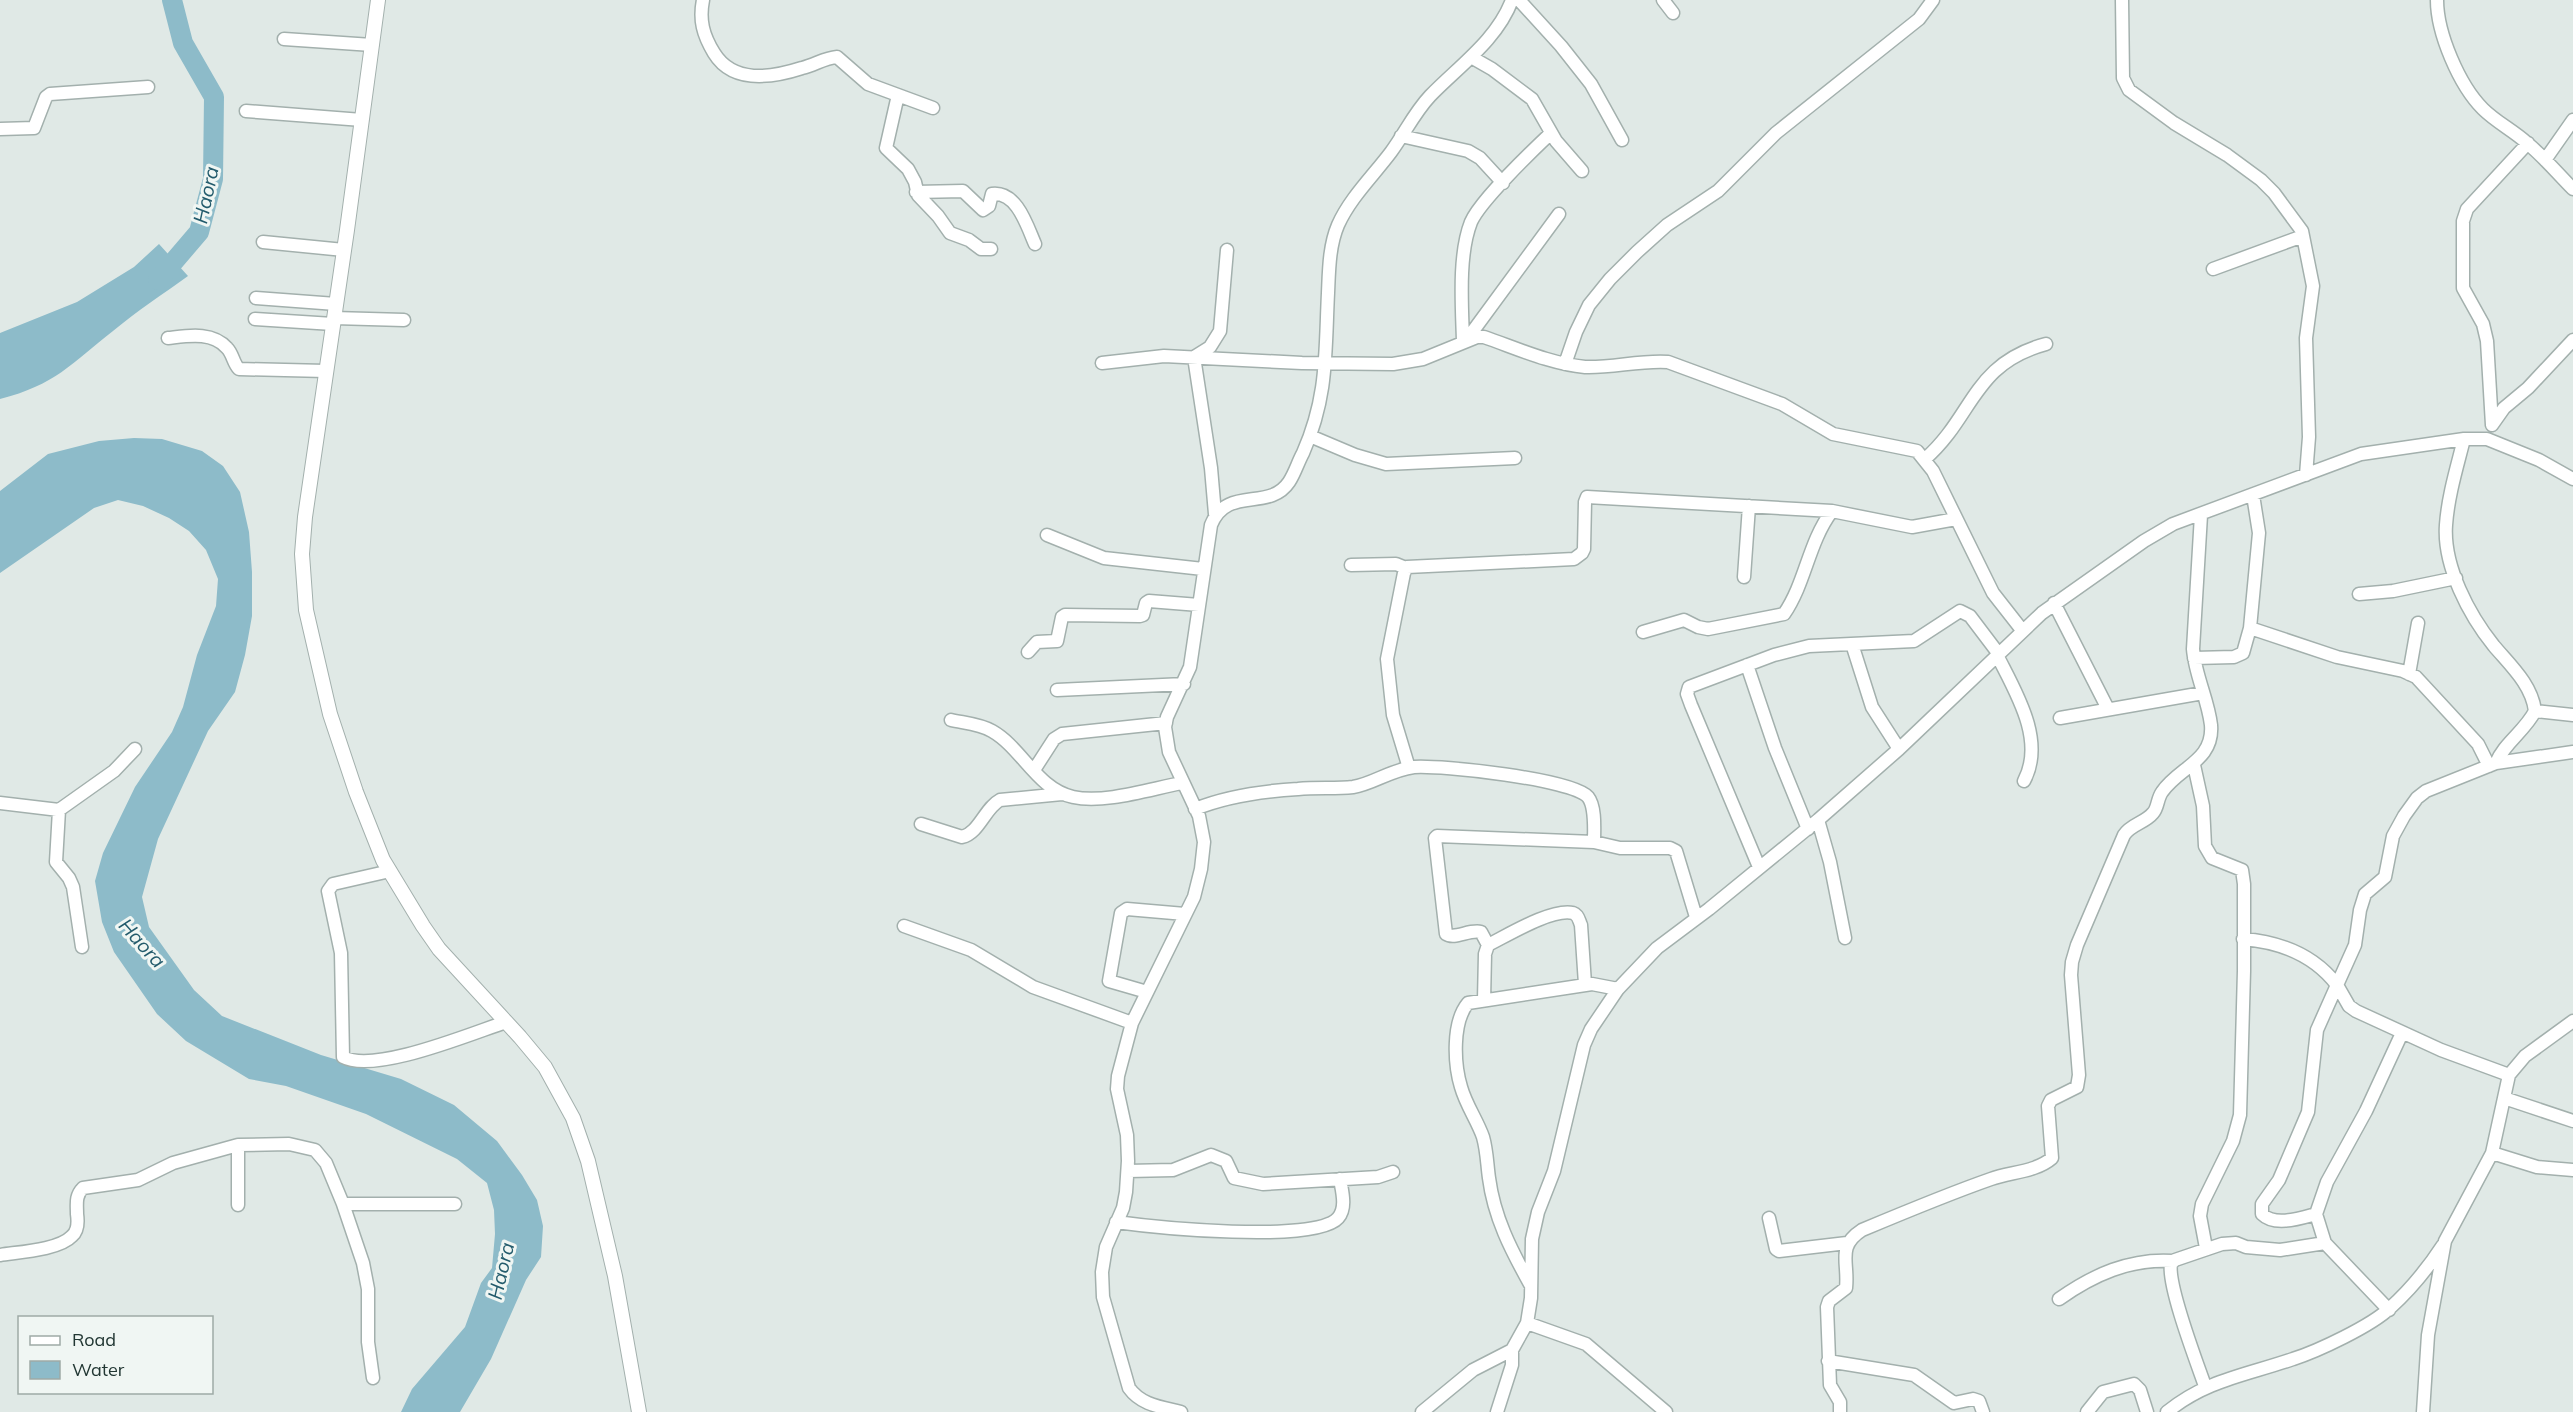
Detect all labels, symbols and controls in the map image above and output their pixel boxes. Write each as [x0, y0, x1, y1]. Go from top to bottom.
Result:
water label: Haora [187, 164, 224, 226]
water label: Haora [114, 913, 171, 973]
water label: Haora [482, 1240, 519, 1302]
legend [18, 1316, 213, 1394]
text: Road [72, 1328, 116, 1351]
text: Water [72, 1358, 125, 1381]

